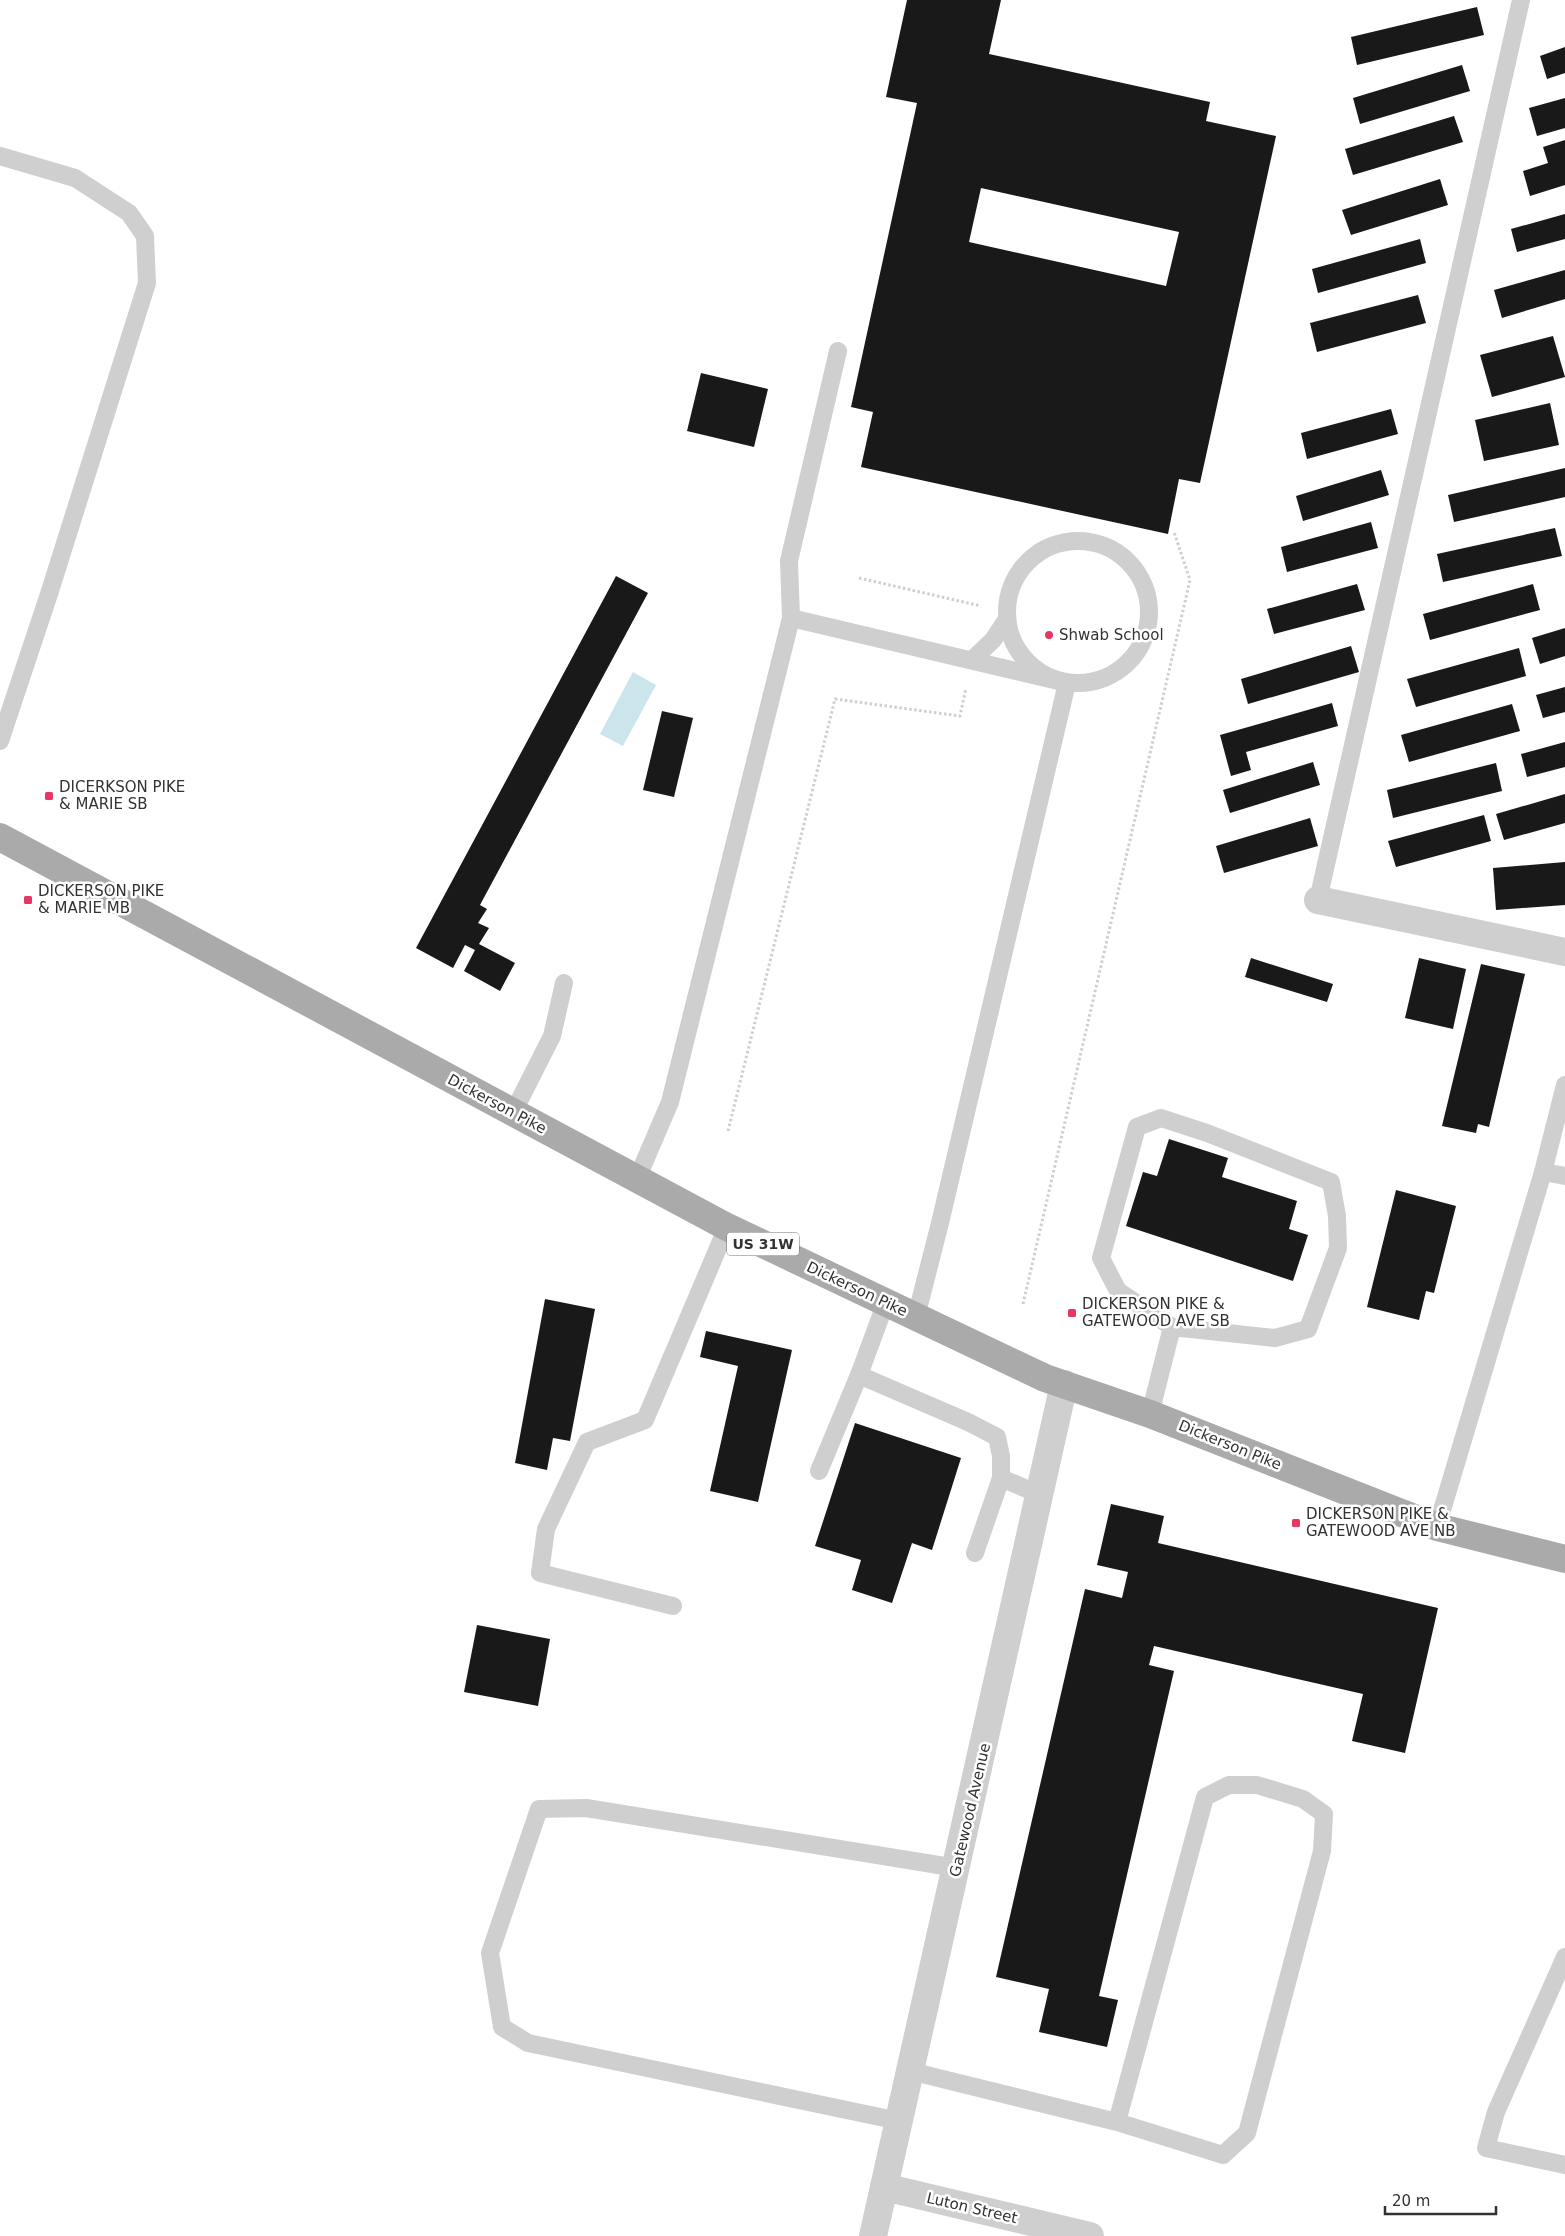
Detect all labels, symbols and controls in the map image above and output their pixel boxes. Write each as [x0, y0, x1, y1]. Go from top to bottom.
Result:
place label: Shwab School [1059, 626, 1164, 644]
marker: Shwab School [1043, 629, 1055, 641]
place label: DICERKSON PIKE & MARIE SB [59, 778, 185, 813]
marker: DICERKSON PIKE & MARIE SB [43, 790, 55, 802]
place label: DICKERSON PIKE & MARIE MB [38, 882, 164, 917]
marker: DICKERSON PIKE & MARIE MB [22, 894, 34, 906]
street label: Dickerson Pike [445, 1070, 549, 1138]
road number: US 31W [727, 1232, 799, 1256]
street label: Dickerson Pike [804, 1258, 910, 1320]
place label: DICKERSON PIKE & GATEWOOD AVE SB [1082, 1295, 1230, 1330]
marker: DICKERSON PIKE & GATEWOOD AVE SB [1066, 1307, 1078, 1319]
street label: Dickerson Pike [1176, 1416, 1284, 1474]
place label: DICKERSON PIKE & GATEWOOD AVE NB [1306, 1505, 1455, 1540]
marker: DICKERSON PIKE & GATEWOOD AVE NB [1290, 1517, 1302, 1529]
street label: Gatewood Avenue [946, 1741, 994, 1879]
scale bar [1385, 2184, 1496, 2216]
street label: Luton Street [925, 2189, 1019, 2227]
text: 20 m [1392, 2192, 1430, 2210]

